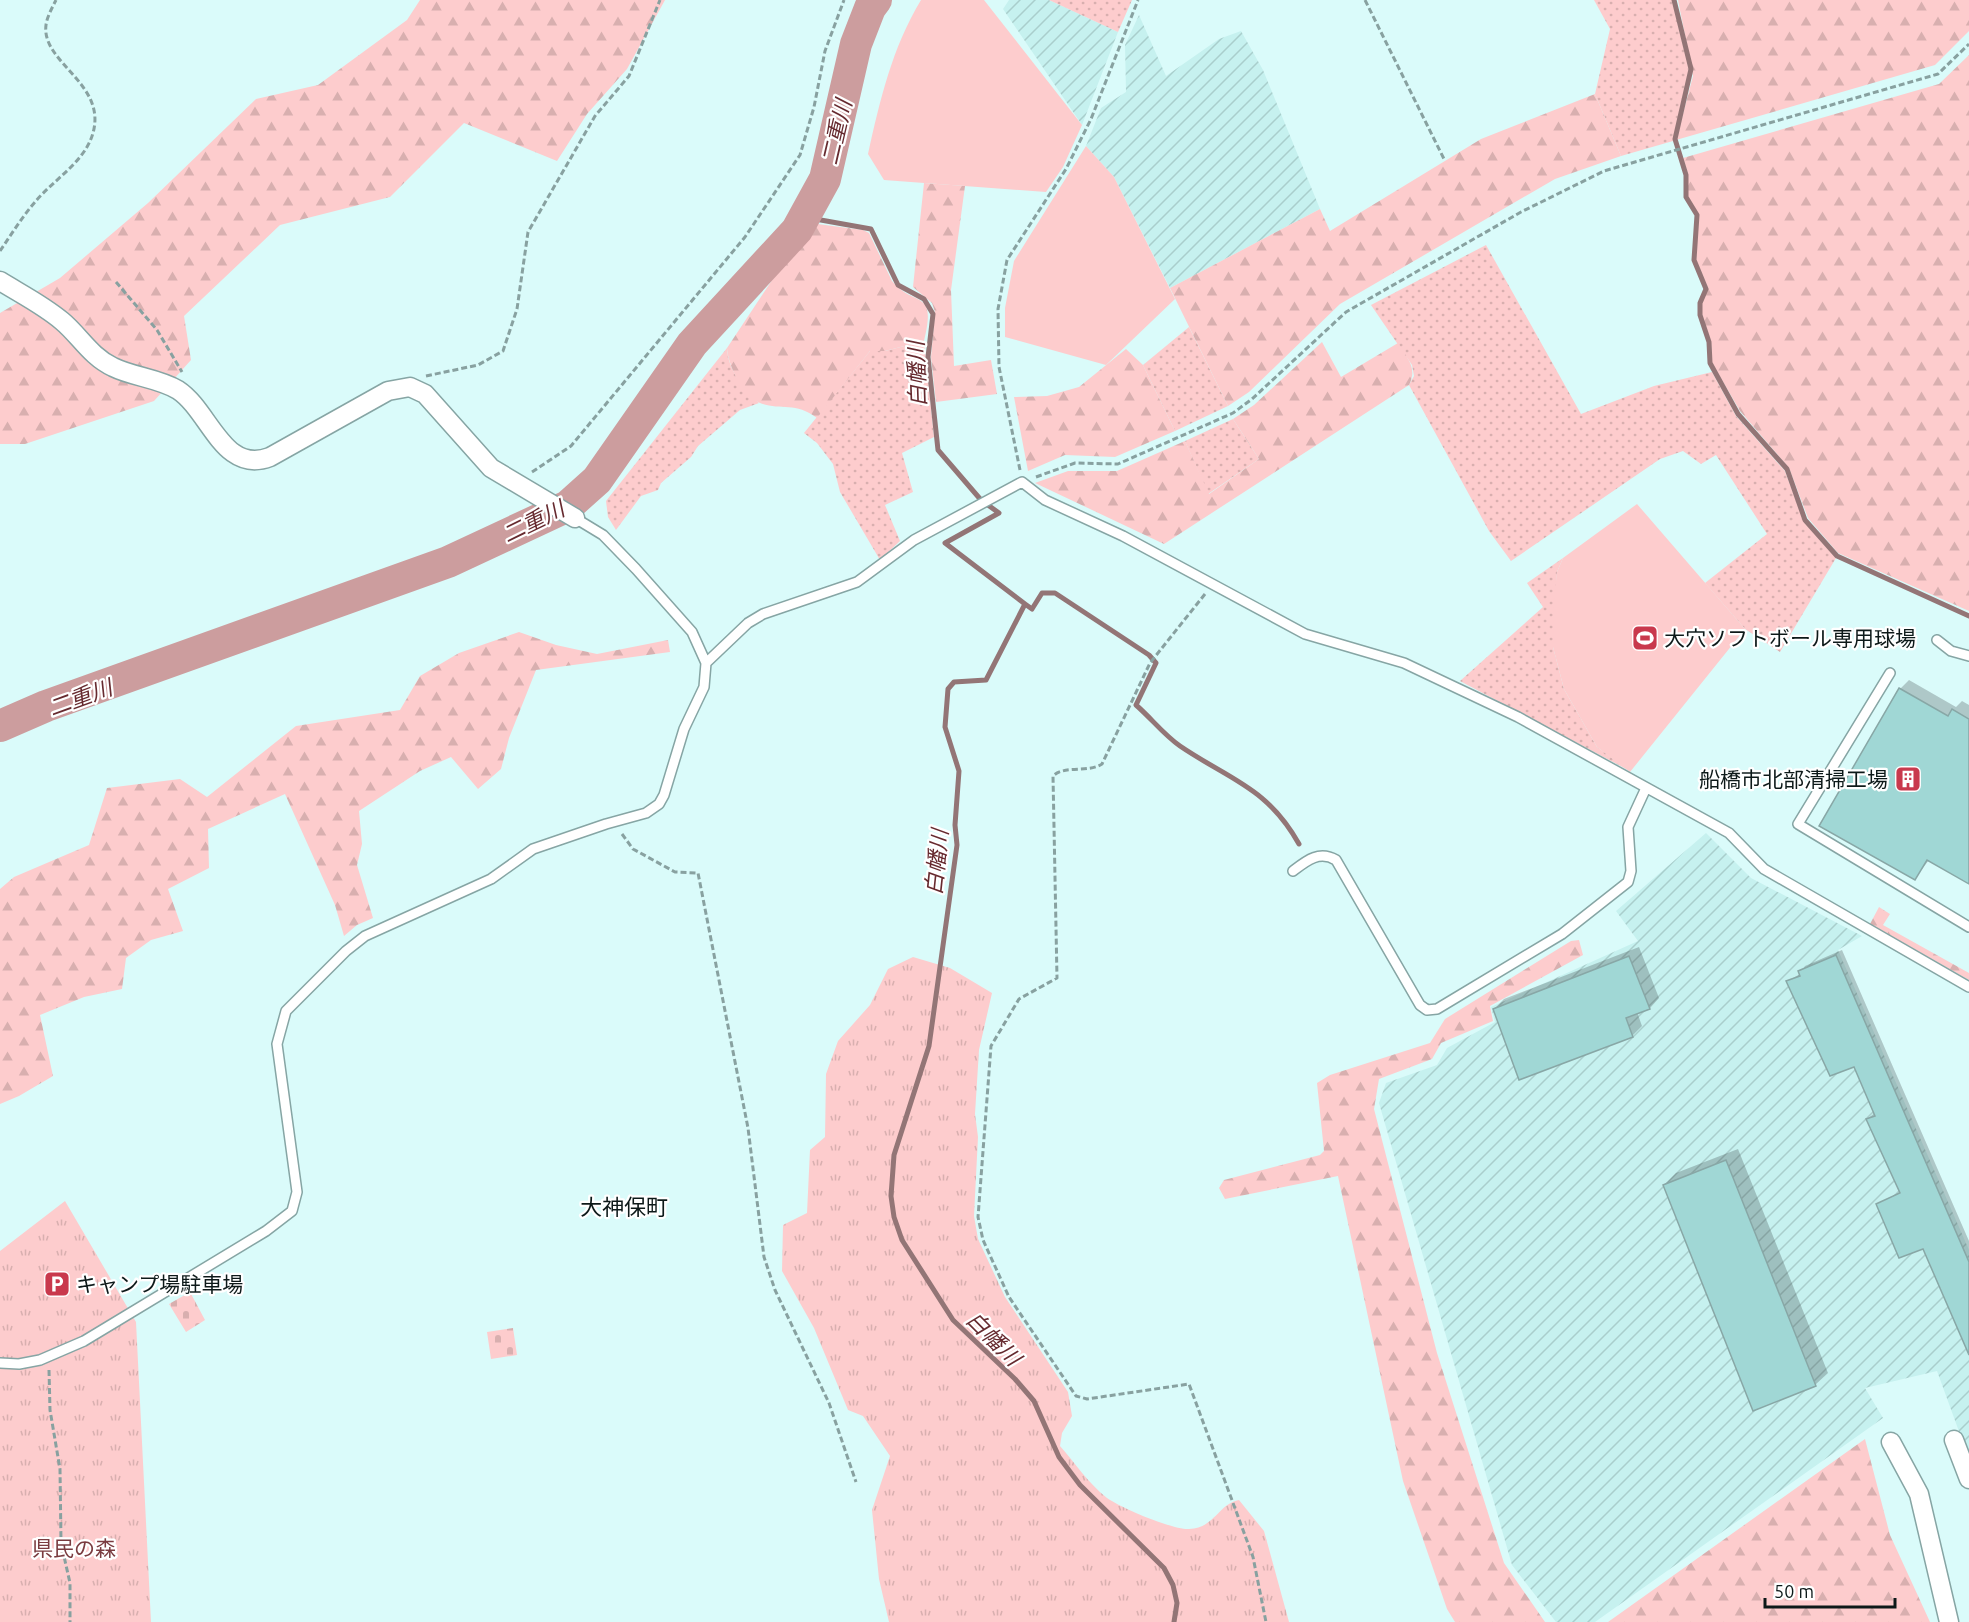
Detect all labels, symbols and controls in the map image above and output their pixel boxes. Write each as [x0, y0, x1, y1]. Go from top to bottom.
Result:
water label: 二重川 [816, 95, 856, 167]
water label: 白幡川 [902, 339, 930, 407]
water label: 二重川 [498, 494, 570, 547]
sports icon: 大穴ソフトボール専用球場 [1630, 623, 1660, 653]
place label: 大穴ソフトボール専用球場 [1664, 626, 1916, 650]
water label: 二重川 [45, 673, 117, 720]
building icon: 船橋市北部清掃工場 [1893, 764, 1923, 794]
place label: 船橋市北部清掃工場 [1699, 767, 1888, 791]
water label: 白幡川 [920, 826, 952, 896]
district label: 大神保町 [580, 1194, 668, 1219]
parking icon: キャンプ場駐車場 [42, 1269, 72, 1299]
place label: キャンプ場駐車場 [76, 1272, 243, 1296]
water label: 白幡川 [962, 1306, 1028, 1372]
park label: 県民の森 [32, 1536, 116, 1560]
scale bar [1765, 1571, 1896, 1609]
text: 50 m [1774, 1581, 1814, 1601]

